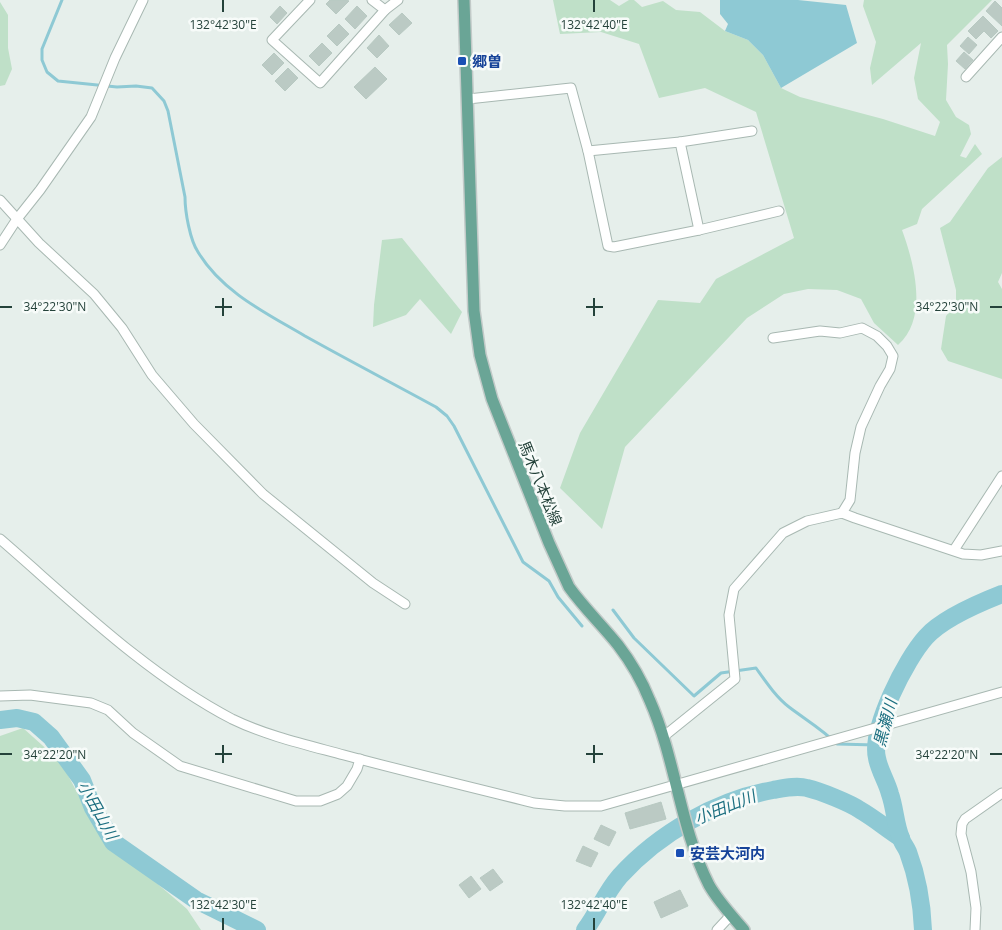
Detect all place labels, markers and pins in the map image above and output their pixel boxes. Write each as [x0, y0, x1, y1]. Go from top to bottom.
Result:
place label: 郷曽 [472, 51, 502, 71]
marker: 郷曽 [456, 55, 468, 67]
place label: 安芸大河内 [690, 843, 765, 863]
marker: 安芸大河内 [674, 847, 686, 859]

